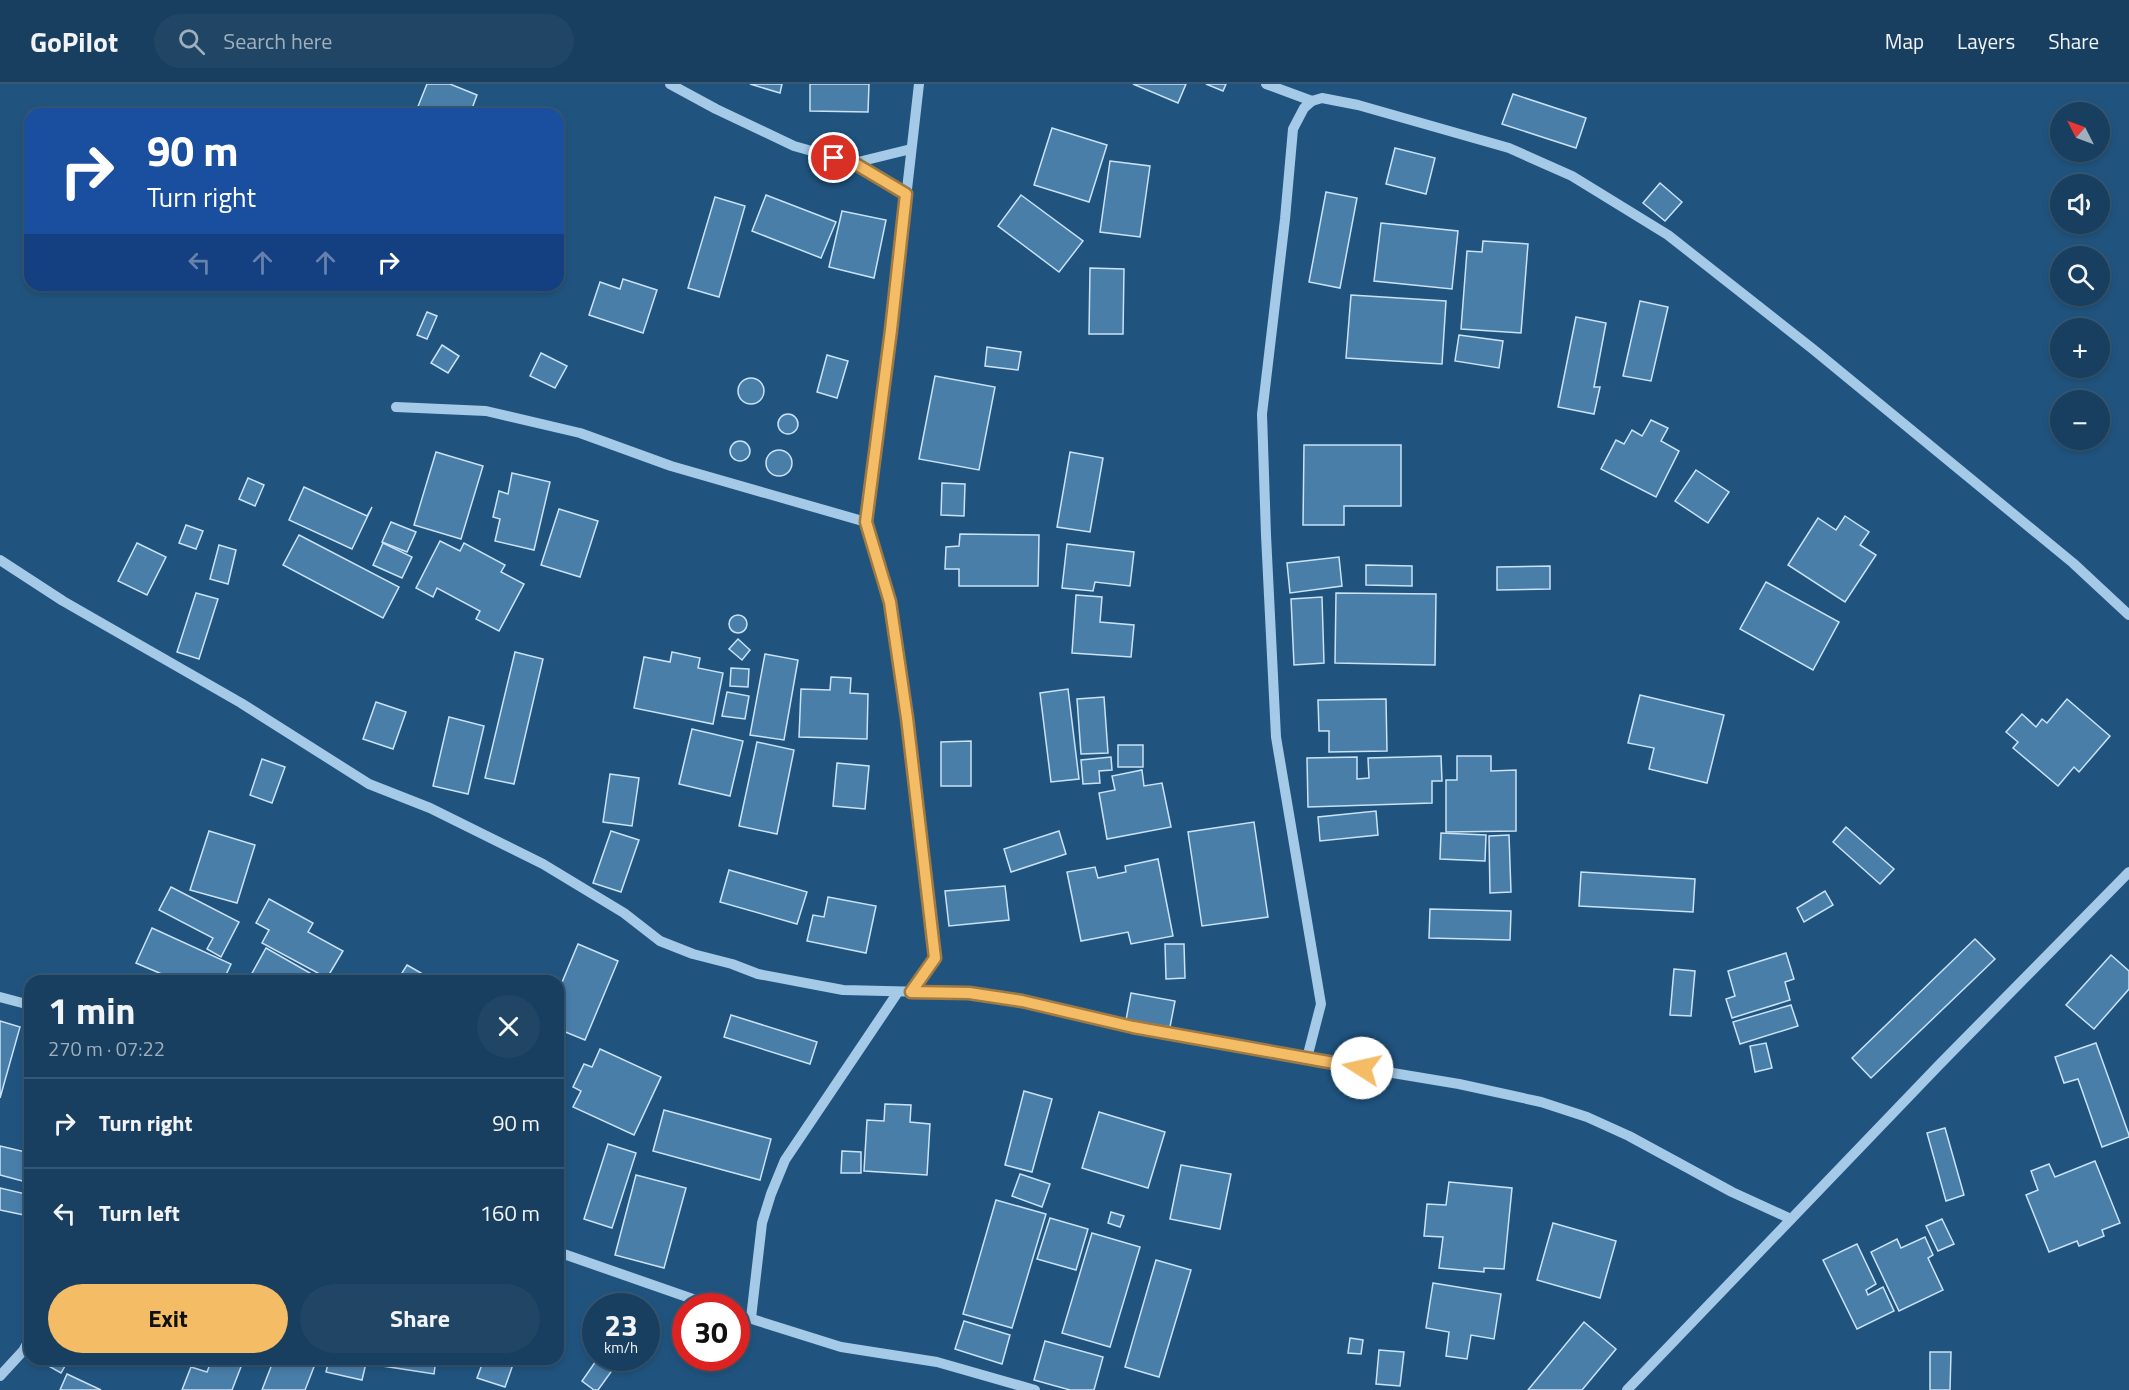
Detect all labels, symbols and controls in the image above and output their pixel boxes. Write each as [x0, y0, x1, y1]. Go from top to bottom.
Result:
search box [154, 14, 574, 68]
text: GoPilot [30, 20, 118, 63]
text: Search here [223, 24, 332, 58]
icon: search [175, 25, 208, 58]
text: Map [1885, 25, 1924, 57]
text: Layers [1957, 25, 2015, 57]
text: Share [2048, 25, 2099, 57]
north arrow [2050, 102, 2110, 162]
map controls [2050, 102, 2110, 450]
text: 90 m [147, 118, 239, 182]
icon: right [48, 132, 126, 210]
pin [808, 132, 859, 183]
icon: arrive [817, 141, 850, 174]
button: sound [2050, 174, 2110, 234]
text: Turn right [147, 176, 256, 217]
icon: left [183, 246, 216, 279]
icon: ahead [246, 246, 279, 279]
icon: ahead [309, 246, 342, 279]
icon: right [372, 246, 405, 279]
button: search [2050, 246, 2110, 306]
button: + [2050, 318, 2110, 378]
button: − [2050, 390, 2110, 450]
text: 1 min [48, 983, 135, 1038]
button: close [477, 995, 540, 1058]
text: 270 m · 07:22 [48, 1033, 165, 1064]
position arrow [1330, 1036, 1394, 1100]
text: Turn right [99, 1106, 193, 1140]
text: 90 m [492, 1106, 540, 1140]
icon: right [48, 1107, 81, 1140]
text: Turn left [99, 1196, 180, 1230]
text: 160 m [480, 1196, 540, 1230]
icon: left [48, 1197, 81, 1230]
button: Exit [48, 1284, 288, 1353]
button: Share [300, 1284, 540, 1353]
speed limit sign: 30 [672, 1293, 750, 1371]
text: 23 [604, 1302, 638, 1348]
text: km/h [604, 1336, 638, 1359]

